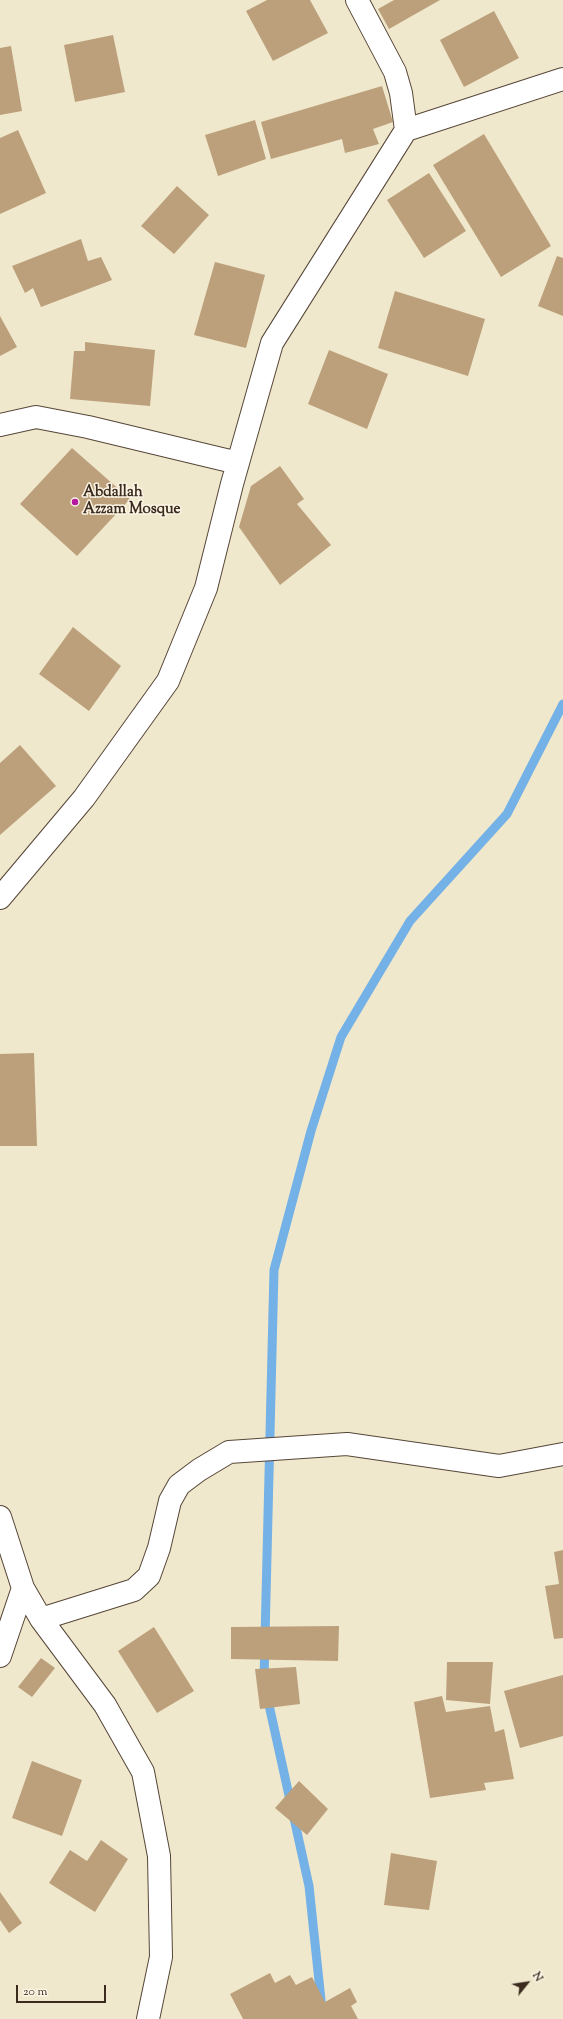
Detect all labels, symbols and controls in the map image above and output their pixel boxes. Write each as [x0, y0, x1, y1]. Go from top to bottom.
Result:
place label: Abdallah Azzam Mosque [83, 484, 181, 519]
marker: Abdallah Azzam Mosque [70, 497, 80, 507]
north arrow [507, 1963, 547, 2003]
text: N [528, 1969, 547, 1985]
scale bar [18, 1977, 108, 2003]
text: 20 m [23, 1983, 47, 2001]

